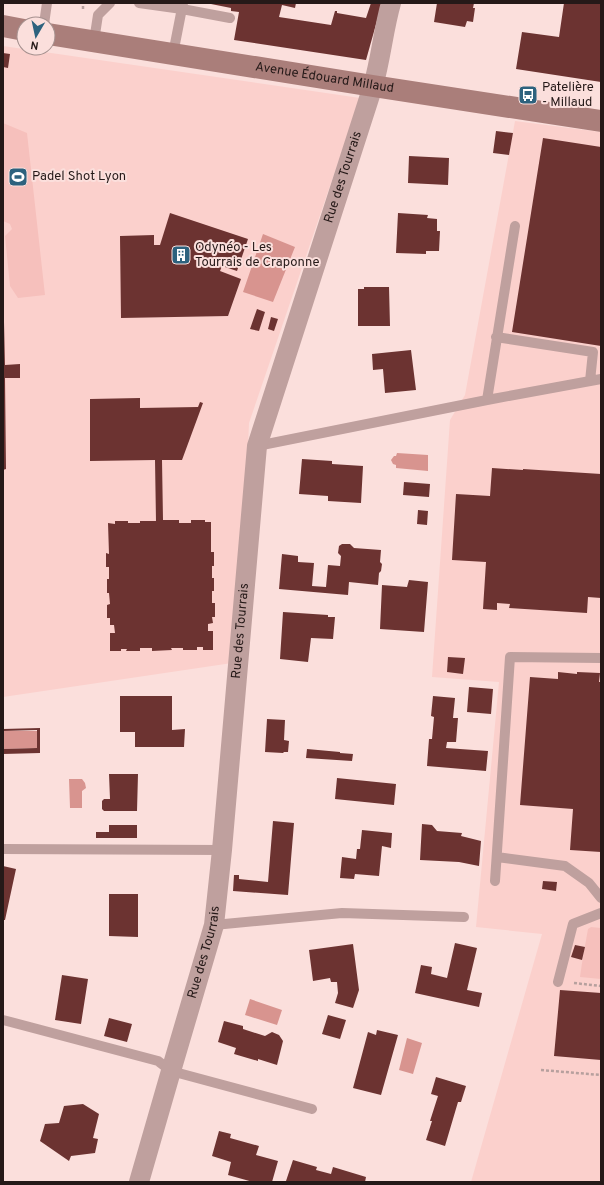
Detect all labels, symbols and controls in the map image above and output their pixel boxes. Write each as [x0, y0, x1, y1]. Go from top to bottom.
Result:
north arrow [16, 16, 56, 56]
text: N [30, 37, 40, 52]
street label: Avenue Édouard Millaud [254, 59, 395, 97]
place label: Patelière - Millaud [542, 80, 594, 111]
bus stop icon: Patelière - Millaud [517, 84, 539, 106]
street label: Rue des Tourrais [321, 129, 366, 225]
sports icon: Padel Shot Lyon [7, 166, 29, 188]
place label: Padel Shot Lyon [32, 169, 126, 185]
place label: Odynéo - Les Tourrais de Craponne [195, 240, 319, 271]
building icon: Odynéo - Les Tourrais de Craponne [170, 244, 192, 266]
street label: Rue des Tourrais [229, 583, 253, 679]
street label: Rue des Tourrais [185, 905, 224, 1001]

